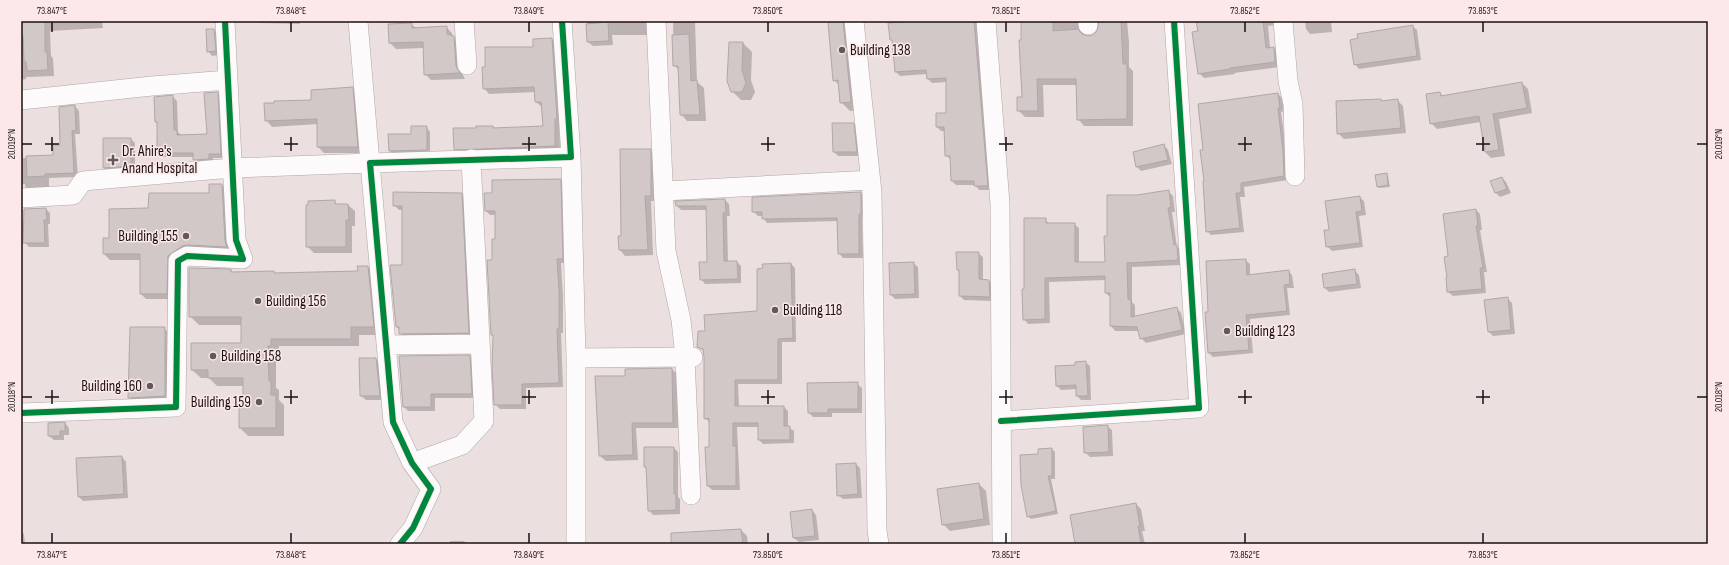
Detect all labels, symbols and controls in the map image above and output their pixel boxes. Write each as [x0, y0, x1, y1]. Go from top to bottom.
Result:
text: 73.847°E [37, 5, 67, 17]
text: 73.848°E [276, 5, 306, 17]
text: 73.849°E [514, 5, 544, 17]
text: 73.850°E [753, 5, 783, 17]
text: 73.851°E [992, 5, 1020, 17]
text: 73.852°E [1230, 5, 1260, 17]
text: 73.853°E [1468, 5, 1498, 17]
place label: Building 138 [850, 41, 910, 60]
marker: Building 138 [837, 45, 847, 55]
text: 20.019°N [6, 129, 18, 159]
text: 20.019°N [1713, 129, 1725, 159]
place label: Dr. Ahire's Anand Hospital [121, 142, 197, 178]
marker: Dr. Ahire's Anand Hospital [107, 154, 119, 166]
place label: Building 155 [118, 227, 178, 246]
marker: Building 155 [181, 231, 191, 241]
place label: Building 156 [266, 292, 326, 311]
marker: Building 156 [253, 296, 263, 306]
place label: Building 118 [783, 301, 842, 320]
marker: Building 118 [770, 305, 780, 315]
place label: Building 123 [1235, 322, 1295, 341]
marker: Building 123 [1222, 326, 1232, 336]
place label: Building 158 [221, 347, 281, 366]
marker: Building 158 [208, 351, 218, 361]
place label: Building 160 [81, 377, 142, 396]
marker: Building 160 [145, 381, 155, 391]
text: 20.018°N [6, 382, 18, 412]
text: 20.018°N [1713, 382, 1725, 412]
place label: Building 159 [191, 393, 251, 412]
marker: Building 159 [254, 397, 264, 407]
text: 73.847°E [37, 549, 67, 561]
text: 73.848°E [276, 549, 306, 561]
text: 73.849°E [514, 549, 544, 561]
text: 73.850°E [753, 549, 783, 561]
text: 73.851°E [992, 549, 1020, 561]
text: 73.852°E [1230, 549, 1260, 561]
text: 73.853°E [1468, 549, 1498, 561]

